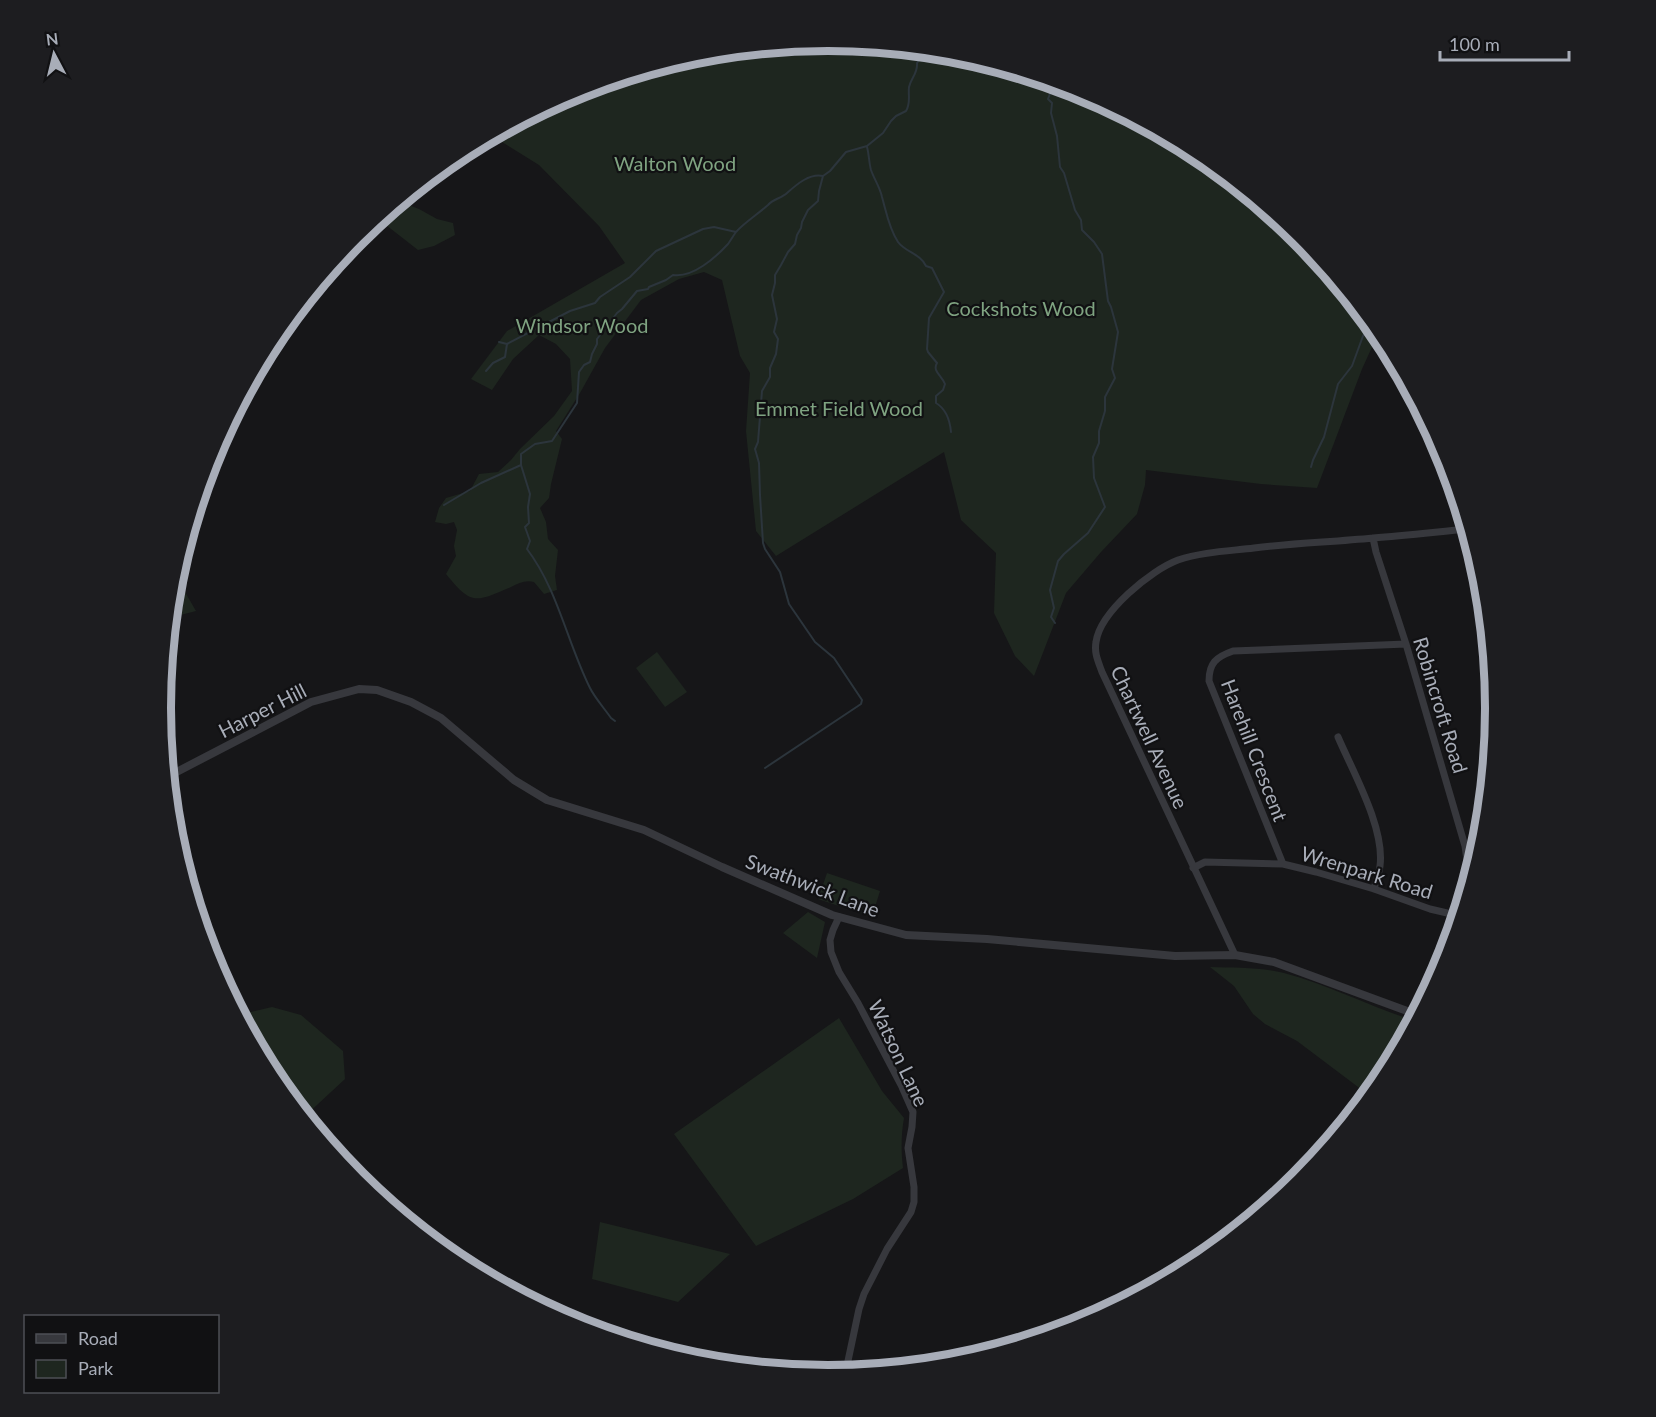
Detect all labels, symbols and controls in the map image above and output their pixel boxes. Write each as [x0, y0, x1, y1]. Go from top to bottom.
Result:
north arrow [24, 24, 84, 84]
scale bar [1440, 24, 1569, 62]
text: N [45, 28, 59, 49]
text: 100 m [1449, 33, 1500, 55]
park label: Walton Wood [614, 151, 736, 175]
park label: Cockshots Wood [946, 296, 1096, 320]
park label: Windsor Wood [516, 313, 648, 337]
park label: Emmet Field Wood [755, 396, 923, 420]
street label: Robincroft Road [1409, 634, 1473, 776]
street label: Chartwell Avenue [1106, 662, 1194, 812]
street label: Harehill Crescent [1217, 676, 1293, 824]
street label: Harper Hill [214, 678, 310, 742]
street label: Wrenpark Road [1298, 841, 1436, 903]
street label: Swathwick Lane [743, 848, 883, 922]
street label: Watson Lane [864, 996, 934, 1110]
legend [24, 1315, 219, 1393]
text: Road [78, 1327, 118, 1349]
text: Park [78, 1357, 114, 1379]

